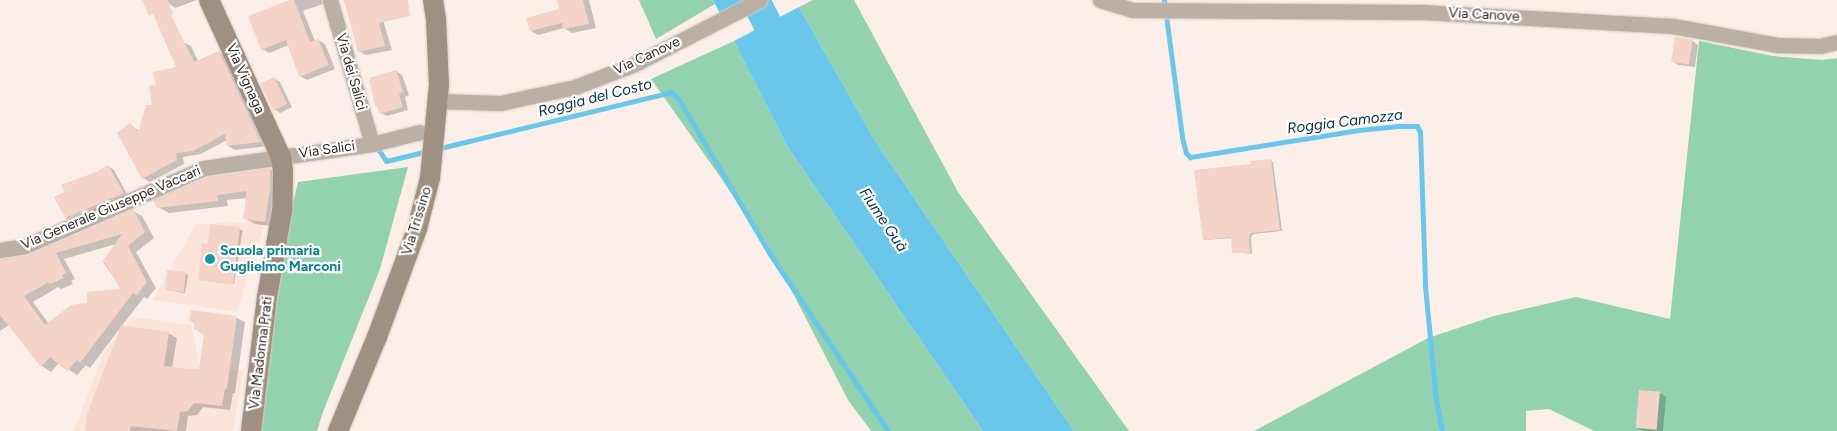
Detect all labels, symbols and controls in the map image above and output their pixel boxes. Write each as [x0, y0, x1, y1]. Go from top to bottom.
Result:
street label: Via Canove [1448, 5, 1520, 25]
street label: Via dei Salici [332, 32, 370, 112]
street label: Via Canove [611, 33, 683, 79]
street label: Via Vignaga [222, 41, 268, 117]
water label: Roggia del Costo [536, 75, 654, 121]
water label: Roggia Camozza [1286, 106, 1404, 138]
street label: Via Salici [298, 138, 356, 162]
street label: Via Generale Giuseppe Vaccari [19, 162, 203, 254]
street label: Via Trissino [399, 185, 435, 257]
water label: Fiume Guà [855, 185, 911, 255]
place label: Scuola primaria Guglielmo Marconi [220, 243, 341, 276]
marker: Scuola primaria Guglielmo Marconi [204, 253, 216, 265]
street label: Via Madonna Prati [246, 296, 276, 410]

